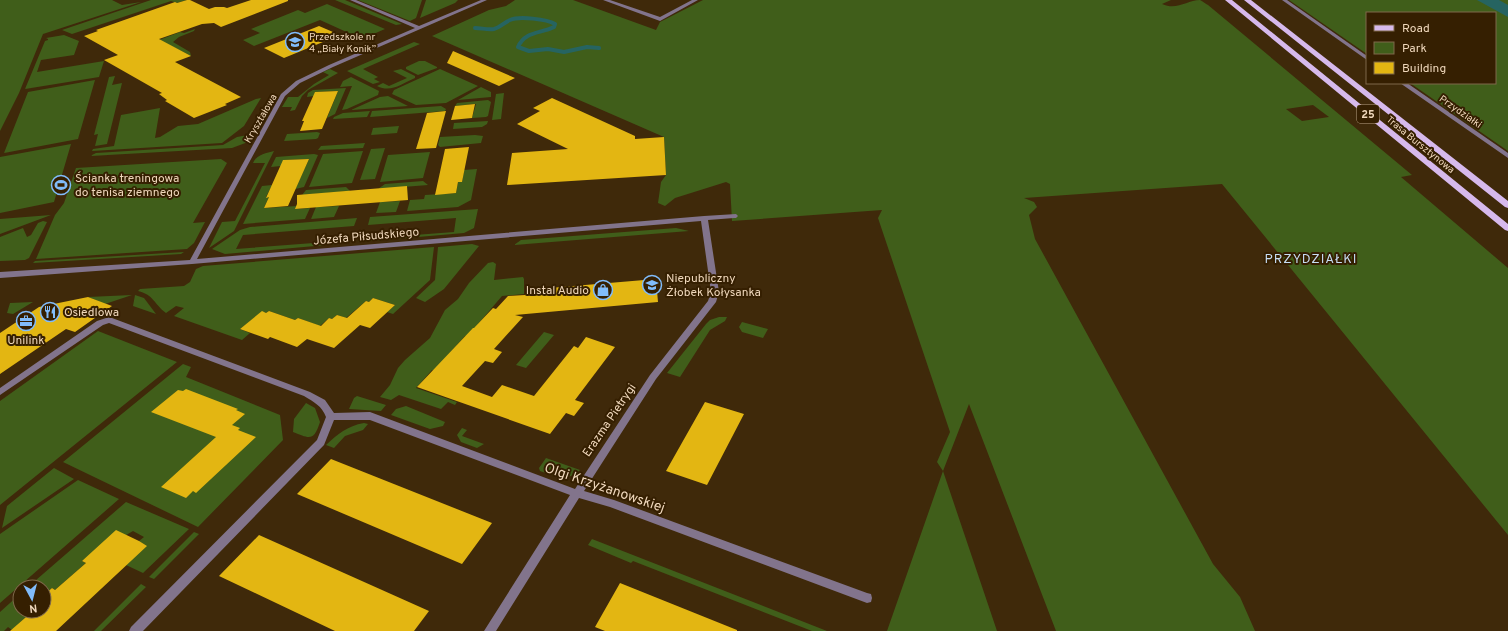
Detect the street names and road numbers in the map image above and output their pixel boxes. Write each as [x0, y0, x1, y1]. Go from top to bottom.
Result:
street label: Kryształowa [242, 92, 281, 146]
street label: Przydziałki [1436, 93, 1484, 132]
road number: 25 [1357, 105, 1379, 123]
street label: Trasa Bursztynowa [1383, 114, 1457, 177]
street label: Józefa Piłsudskiego [312, 224, 420, 250]
street label: Erazma Pietrygi [579, 381, 640, 460]
street label: Olgi Krzyżanowskiej [542, 460, 667, 517]

